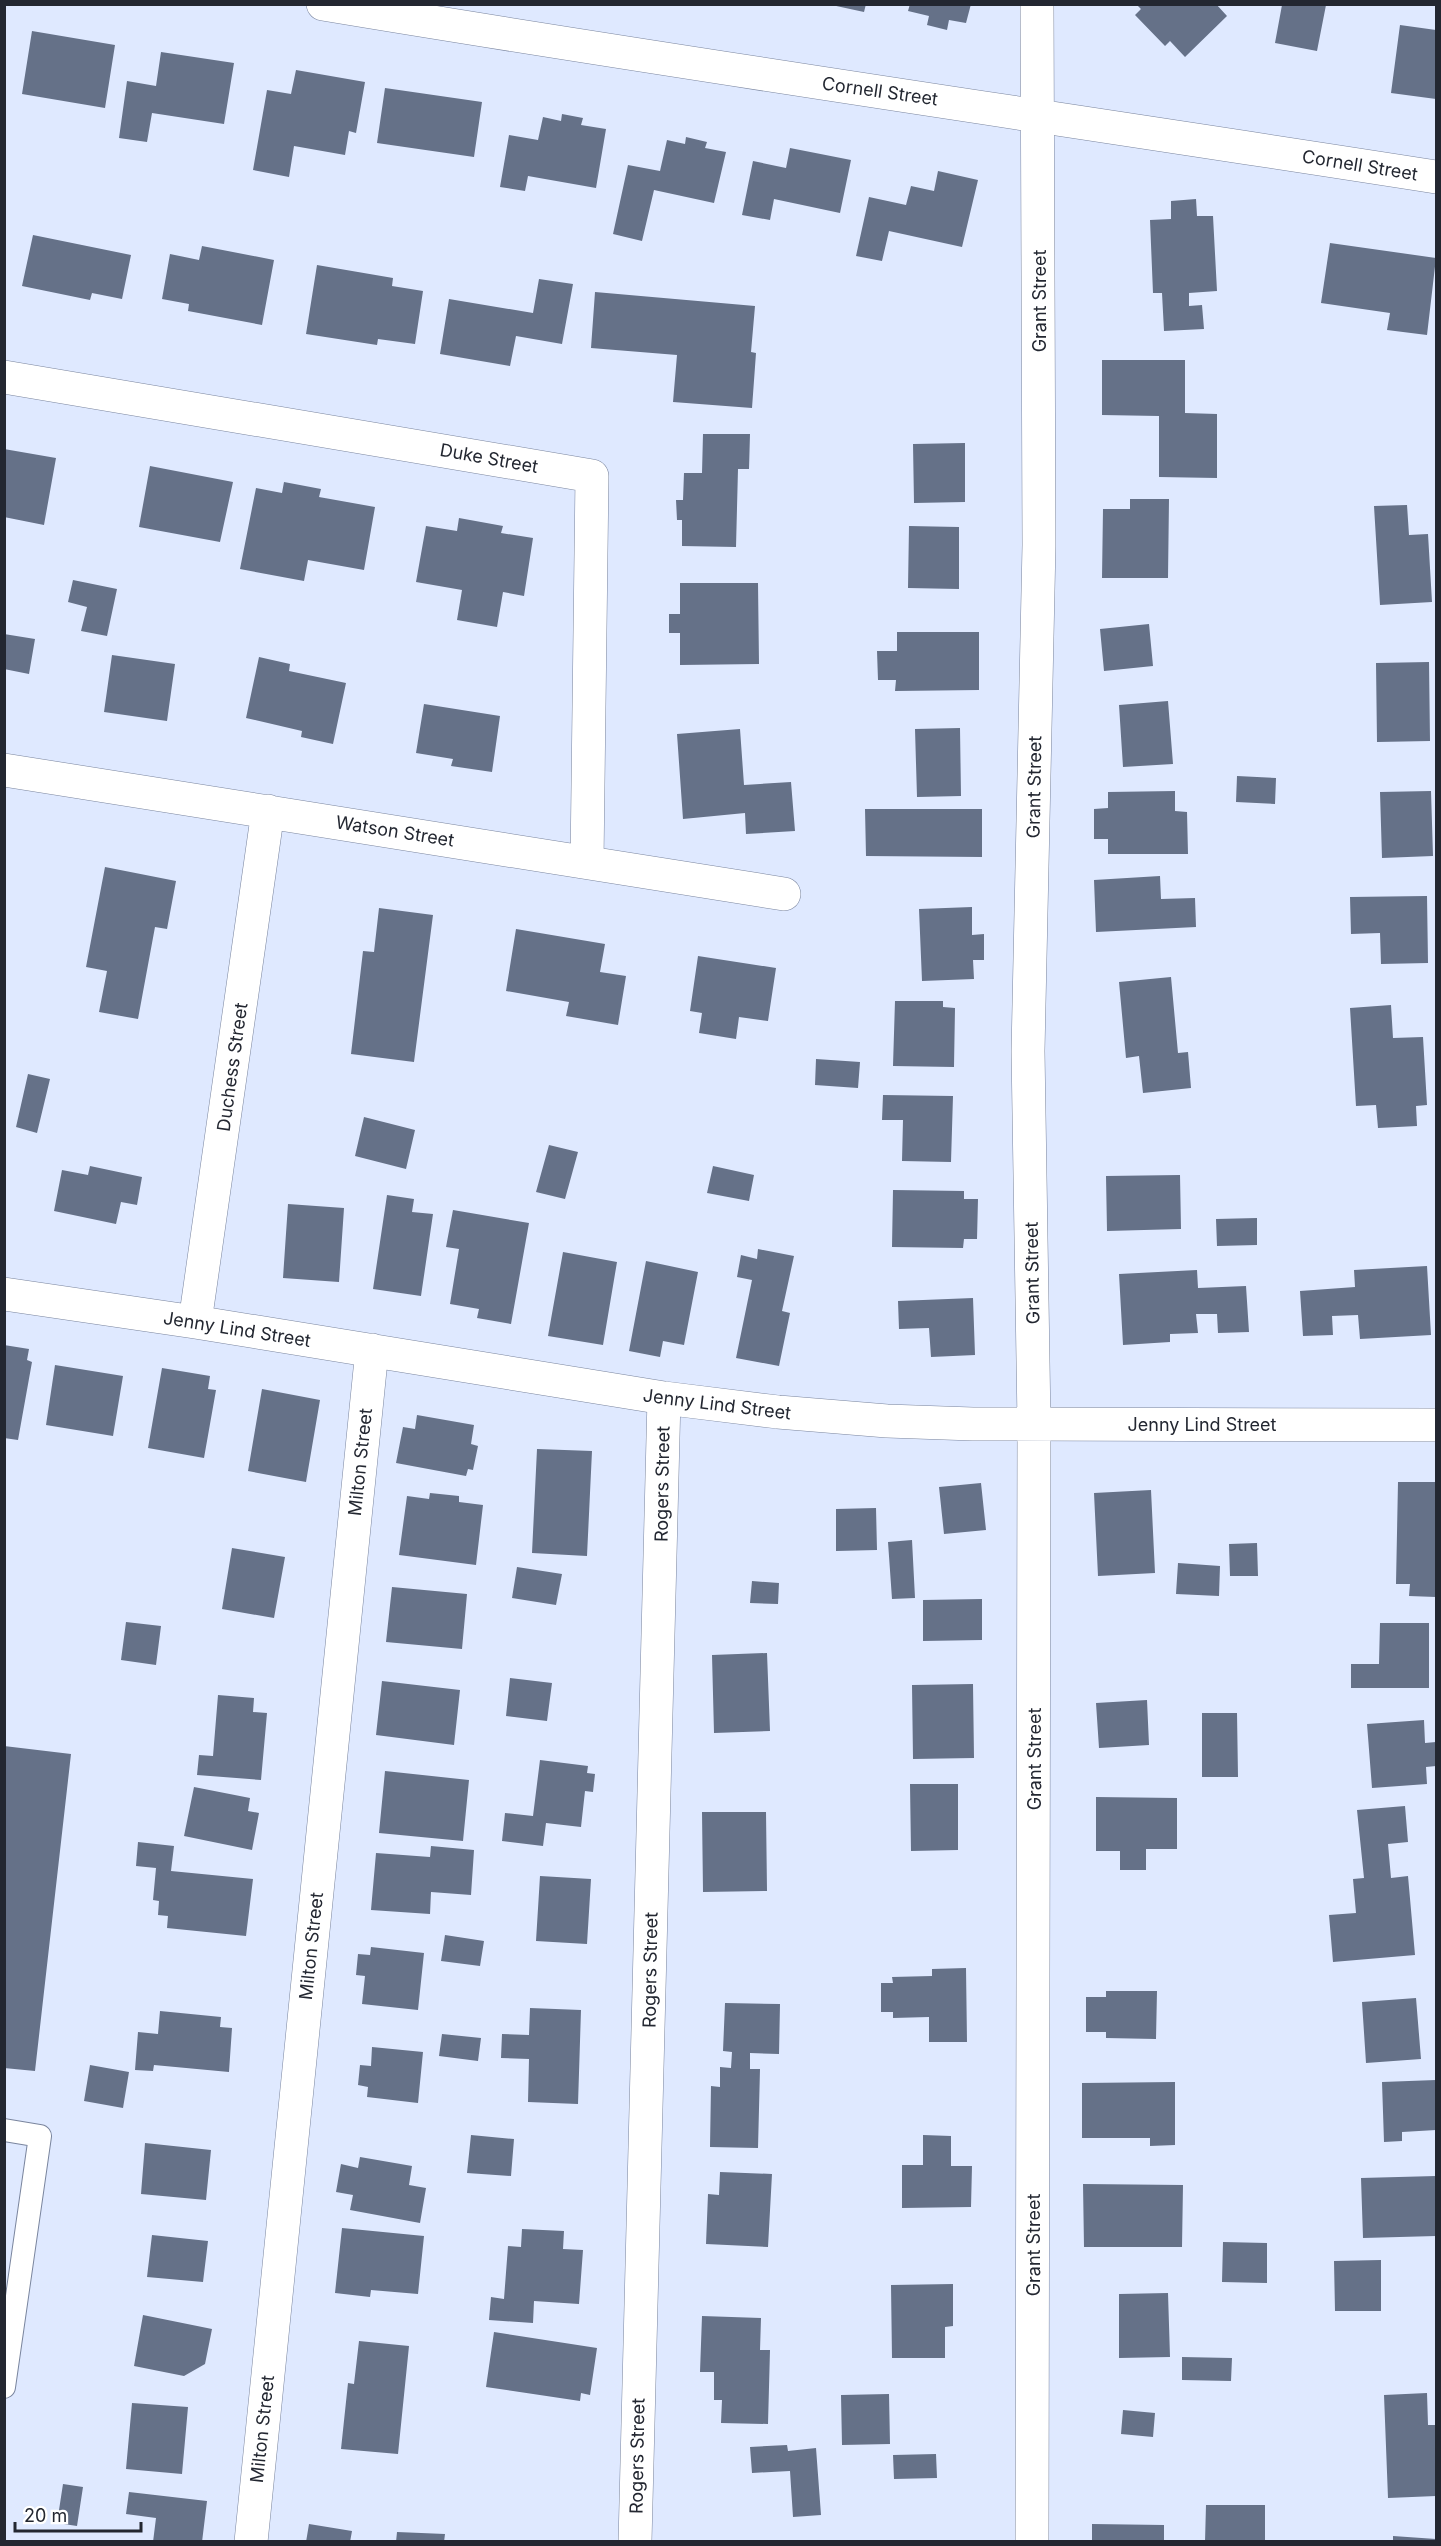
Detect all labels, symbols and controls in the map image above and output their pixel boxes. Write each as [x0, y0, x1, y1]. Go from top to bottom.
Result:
street label: Cornell Street [821, 72, 939, 110]
street label: Cornell Street [1301, 146, 1419, 185]
street label: Grant Street [1029, 250, 1050, 352]
street label: Duke Street [438, 439, 540, 477]
street label: Grant Street [1023, 735, 1045, 839]
street label: Watson Street [334, 811, 456, 851]
street label: Duchess Street [213, 1001, 251, 1133]
street label: Grant Street [1021, 1221, 1043, 1325]
street label: Jenny Lind Street [162, 1307, 312, 1351]
street label: Jenny Lind Street [642, 1384, 792, 1424]
street label: Milton Street [344, 1407, 376, 1517]
street label: Jenny Lind Street [1127, 1414, 1277, 1435]
street label: Rogers Street [650, 1426, 674, 1542]
street label: Grant Street [1024, 1708, 1045, 1810]
street label: Milton Street [295, 1891, 327, 2001]
street label: Rogers Street [638, 1912, 662, 2028]
street label: Grant Street [1023, 2194, 1044, 2296]
street label: Milton Street [246, 2374, 278, 2484]
street label: Rogers Street [625, 2398, 649, 2514]
scale bar [15, 2495, 141, 2533]
text: 20 m [24, 2505, 67, 2526]

